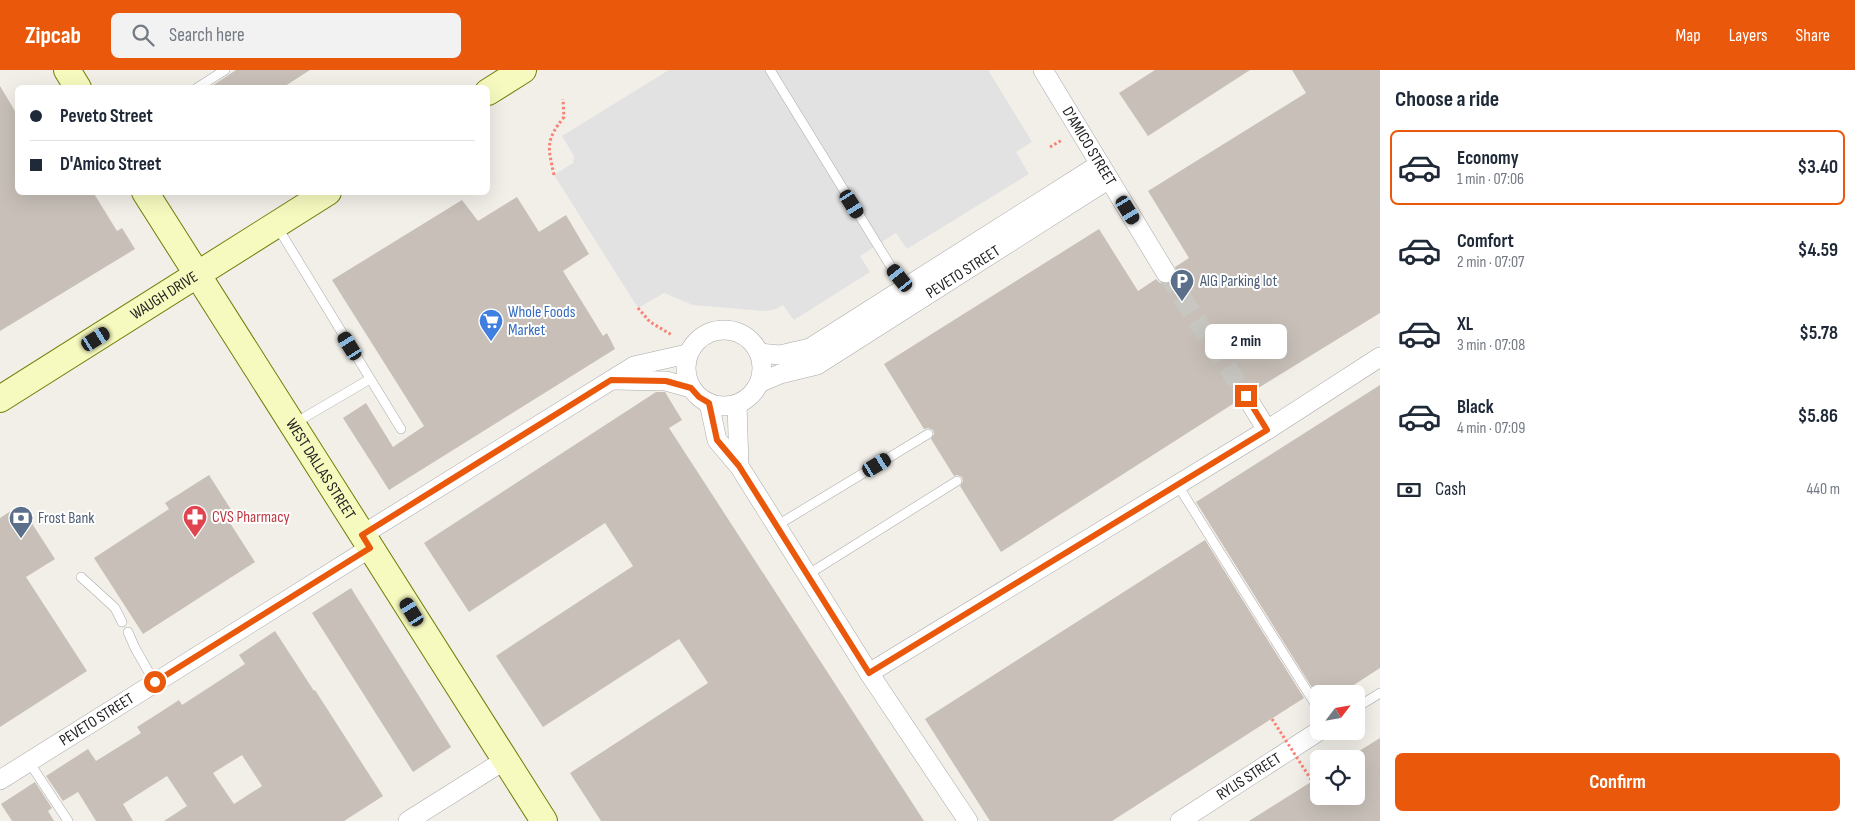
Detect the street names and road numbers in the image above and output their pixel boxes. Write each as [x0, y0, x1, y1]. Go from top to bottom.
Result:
street label: D'AMICO STREET [1058, 103, 1120, 189]
street label: PEVETO STREET [922, 241, 1004, 303]
street label: WAUGH DRIVE [127, 267, 201, 324]
street label: WEST DALLAS STREET [282, 415, 360, 523]
street label: PEVETO STREET [56, 689, 138, 750]
street label: RYLIS STREET [1213, 748, 1285, 804]

